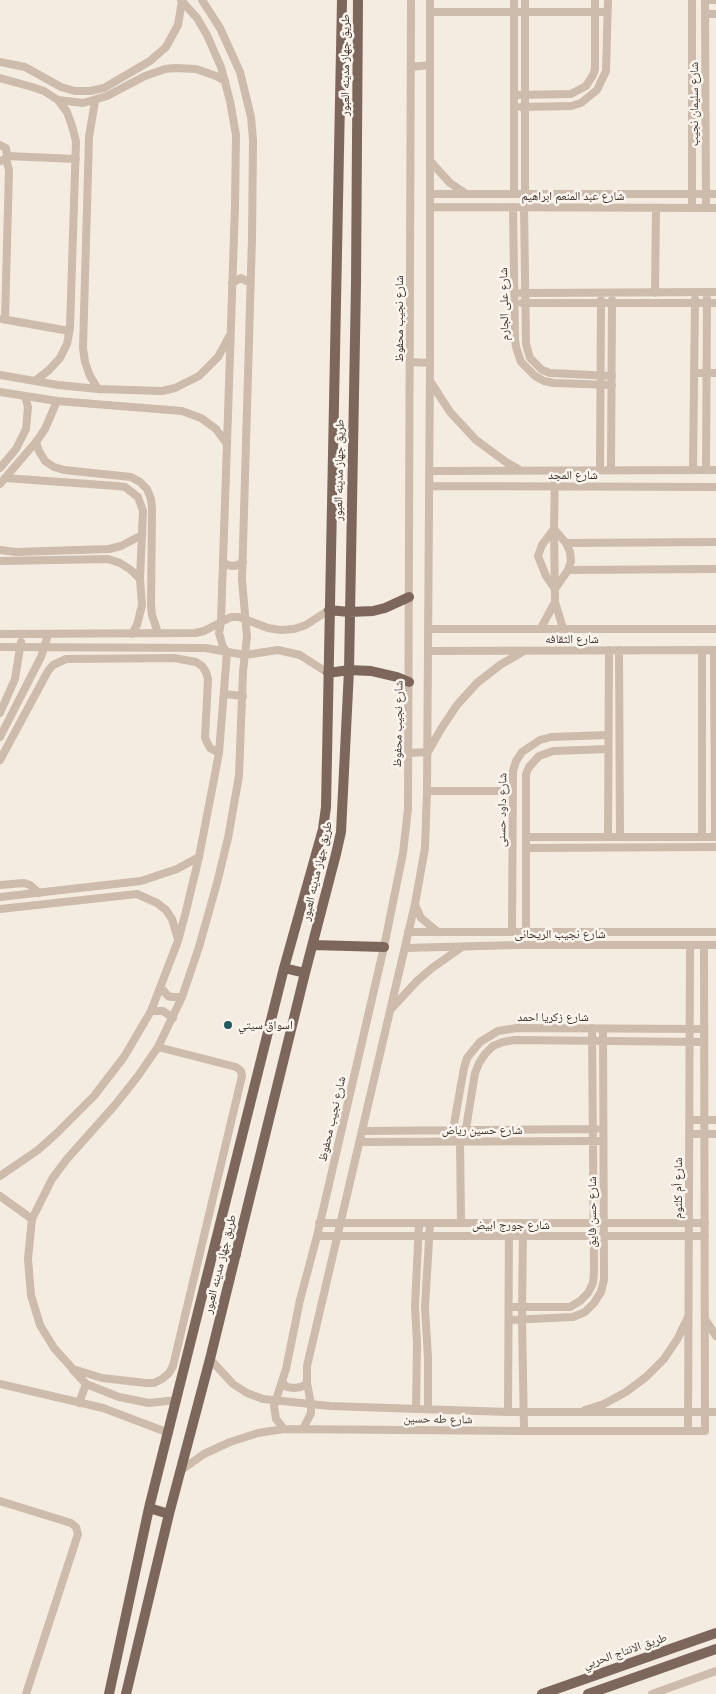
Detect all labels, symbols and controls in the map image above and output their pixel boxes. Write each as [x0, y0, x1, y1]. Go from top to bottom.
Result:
street label: طريق جهاز مدينه العبور [338, 14, 352, 116]
street label: شارع سليمان نجيب [687, 62, 701, 146]
street label: شارع عبد المنعم ابراهيم [522, 189, 624, 203]
street label: شارع على الجارم [496, 267, 512, 341]
street label: شارع نجيب محفوظ [392, 275, 406, 363]
street label: طريق جهاز مدينه العبور [331, 419, 347, 521]
street label: شارع المجد [548, 468, 598, 482]
street label: شارع الثقافه [545, 632, 599, 646]
street label: شارع نجيب محفوظ [390, 680, 406, 768]
street label: شارع داود حسنى [494, 773, 510, 847]
street label: طريق جهاز مدينه العبور [299, 820, 335, 922]
street label: شارع نجيب الريحانى [514, 927, 606, 941]
street label: شارع زكريا احمد [517, 1010, 589, 1024]
place label: اسواق سيتي [238, 1018, 293, 1032]
marker: اسواق سيتي [222, 1019, 234, 1031]
street label: شارع نجيب محفوظ [315, 1075, 349, 1163]
street label: شارع حسين رياض [442, 1123, 522, 1137]
street label: شارع أم كلثوم [671, 1157, 685, 1219]
street label: شارع حسن فايق [585, 1176, 599, 1248]
street label: طريق جهاز مدينه العبور [201, 1213, 239, 1315]
street label: شارع جورج ابيض [472, 1218, 550, 1232]
street label: شارع طه حسين [403, 1411, 473, 1427]
street label: طريق الانتاج الحربي [581, 1630, 669, 1672]

